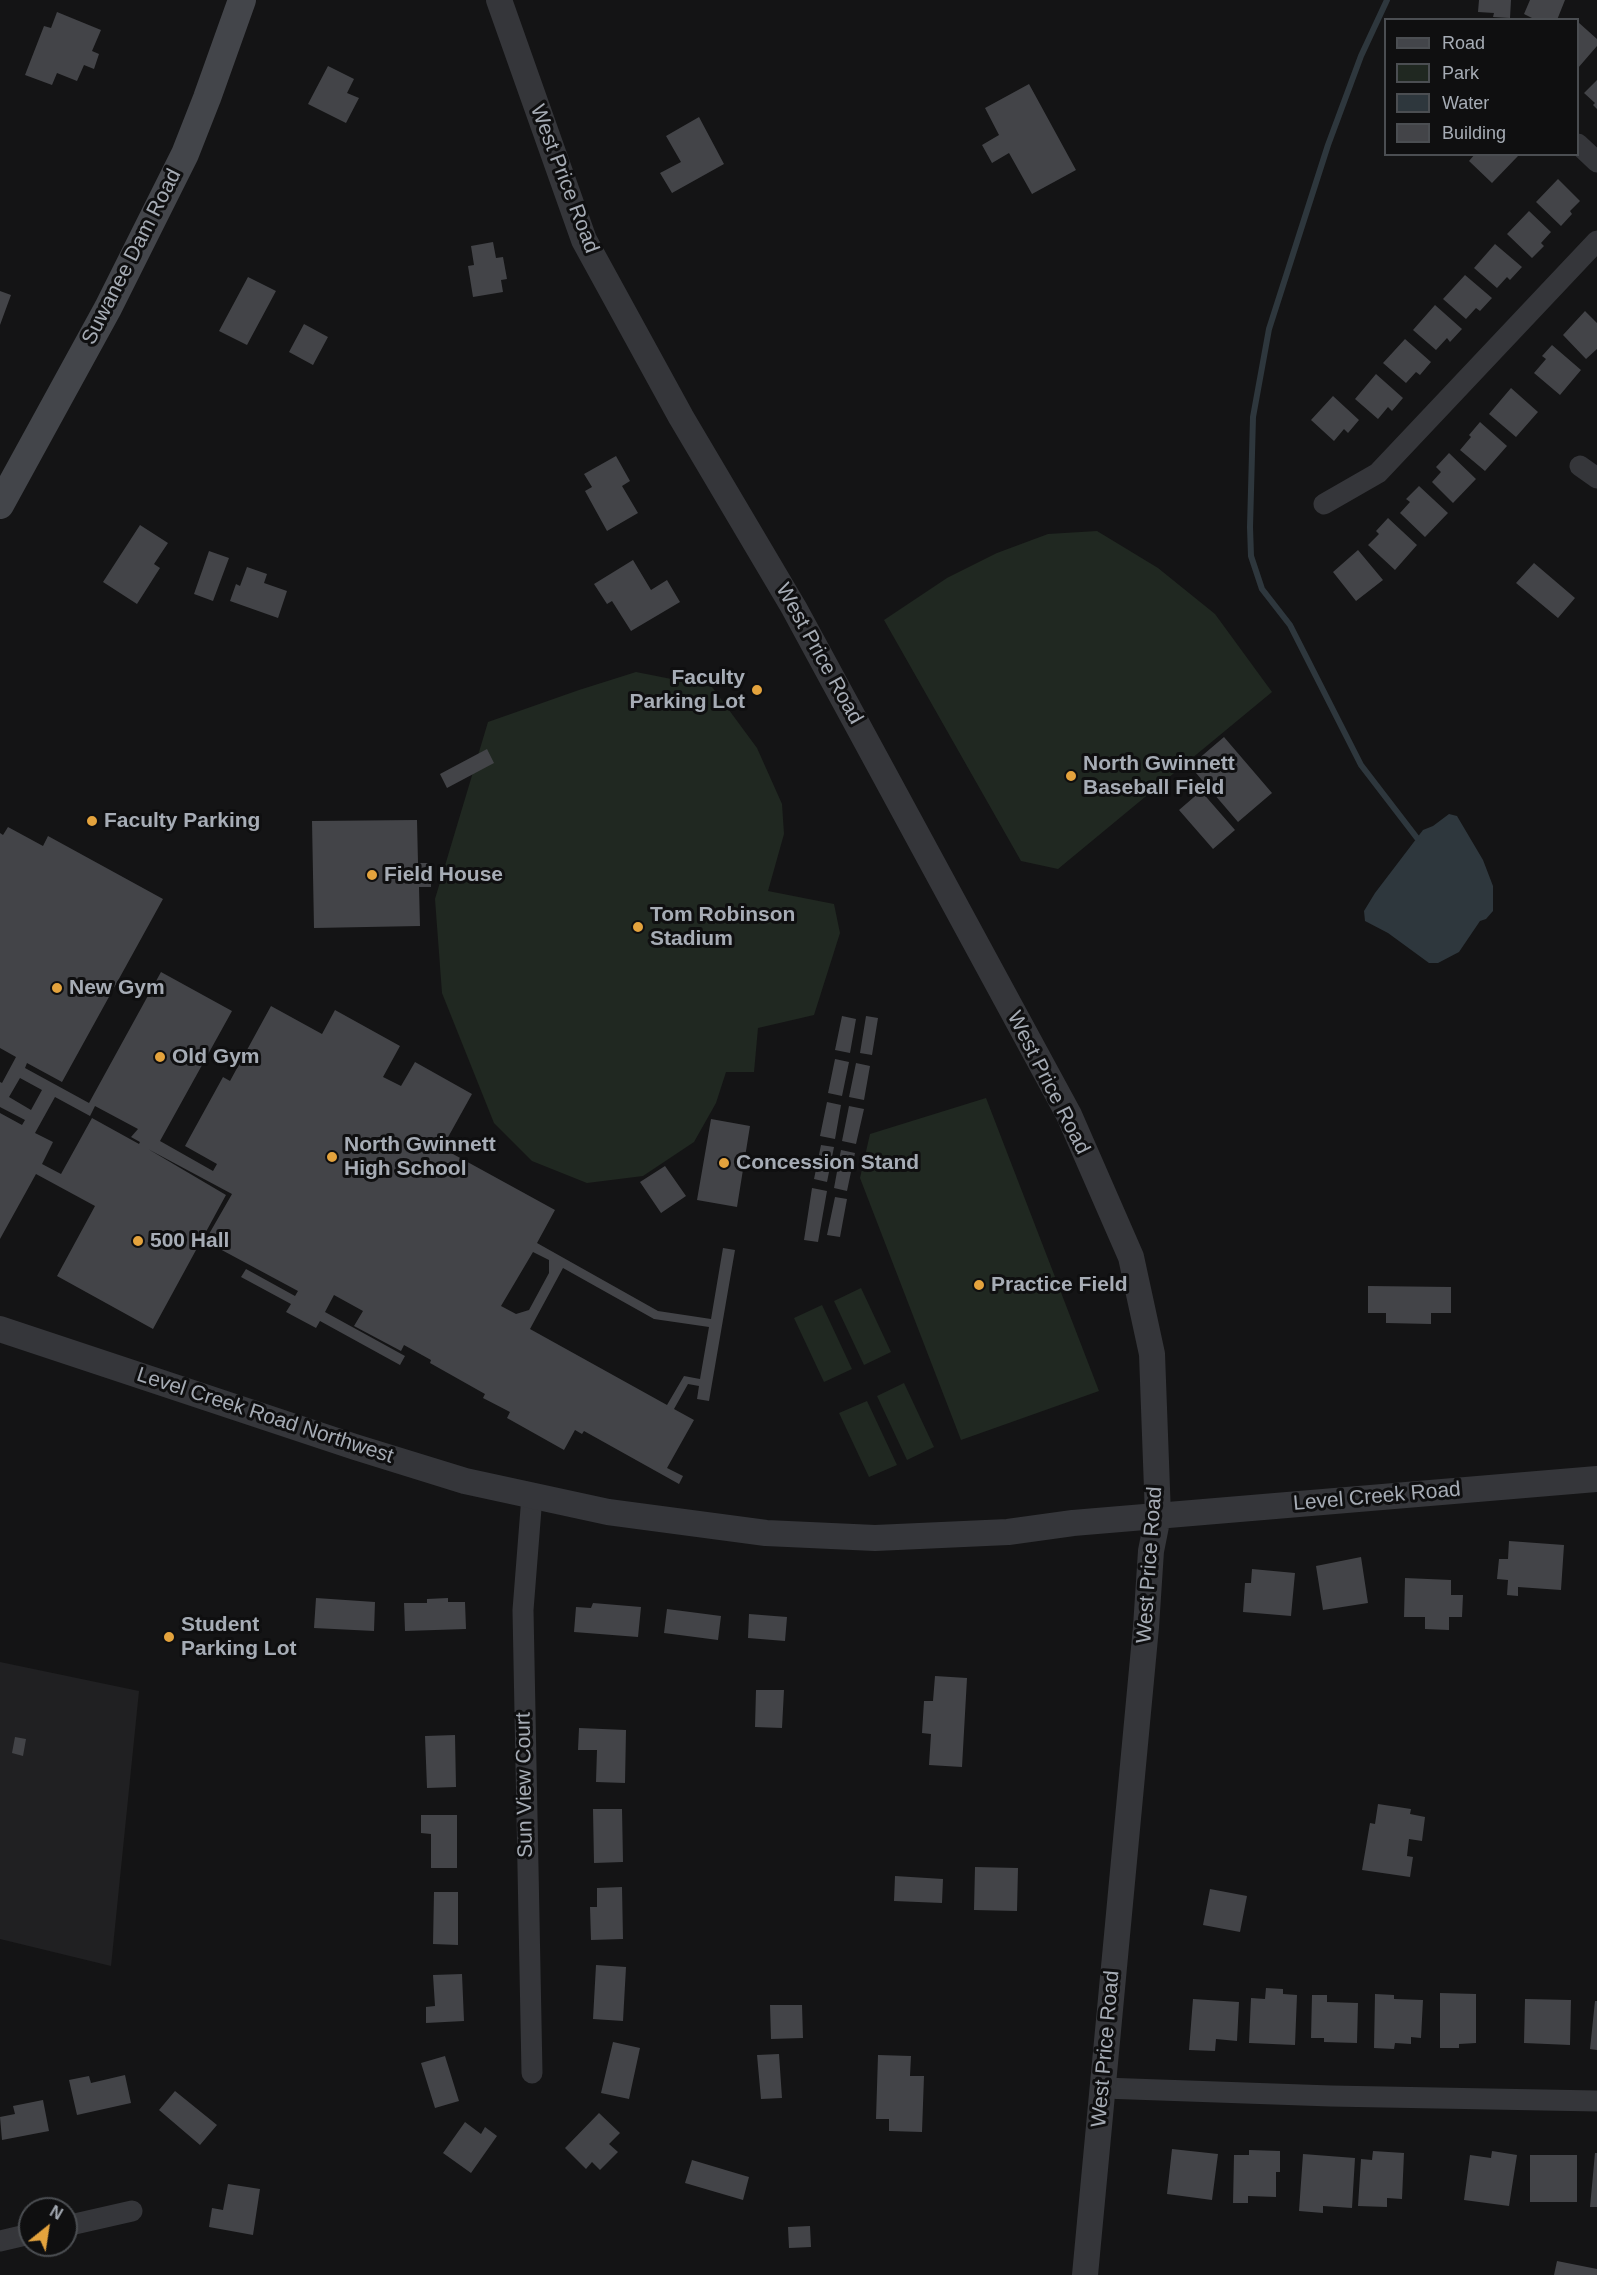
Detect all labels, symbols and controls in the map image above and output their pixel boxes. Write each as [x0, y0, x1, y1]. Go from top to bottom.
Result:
legend [1384, 18, 1579, 156]
text: Road [1442, 33, 1485, 53]
text: Park [1442, 63, 1479, 83]
text: Water [1442, 93, 1489, 113]
street label: West Price Road [524, 101, 604, 257]
text: Building [1442, 123, 1506, 143]
street label: Suwanee Dam Road [77, 165, 187, 349]
street label: West Price Road [770, 579, 868, 729]
place label: Faculty Parking Lot [629, 665, 745, 715]
marker: Faculty Parking Lot [750, 683, 764, 697]
place label: North Gwinnett Baseball Field [1083, 751, 1235, 801]
marker: North Gwinnett Baseball Field [1064, 769, 1078, 783]
place label: Faculty Parking [104, 808, 260, 834]
marker: Faculty Parking [85, 814, 99, 828]
place label: Field House [384, 862, 503, 888]
marker: Field House [365, 868, 379, 882]
place label: Tom Robinson Stadium [650, 902, 795, 952]
marker: Tom Robinson Stadium [631, 920, 645, 934]
place label: New Gym [69, 975, 165, 1001]
marker: New Gym [50, 981, 64, 995]
street label: West Price Road [1001, 1007, 1095, 1159]
place label: Old Gym [172, 1044, 260, 1070]
marker: Old Gym [153, 1050, 167, 1064]
place label: North Gwinnett High School [344, 1132, 496, 1182]
marker: North Gwinnett High School [325, 1150, 339, 1164]
place label: Concession Stand [736, 1150, 919, 1176]
marker: Concession Stand [717, 1156, 731, 1170]
place label: 500 Hall [150, 1228, 229, 1254]
marker: 500 Hall [131, 1234, 145, 1248]
place label: Practice Field [991, 1272, 1128, 1298]
marker: Practice Field [972, 1278, 986, 1292]
street label: Level Creek Road Northwest [133, 1363, 397, 1469]
street label: Level Creek Road [1292, 1477, 1462, 1517]
street label: West Price Road [1132, 1486, 1168, 1644]
place label: Student Parking Lot [181, 1612, 297, 1662]
marker: Student Parking Lot [162, 1630, 176, 1644]
street label: Sun View Court [511, 1712, 539, 1858]
street label: West Price Road [1087, 1970, 1125, 2128]
north arrow [18, 2197, 78, 2257]
text: N [47, 2202, 66, 2223]

